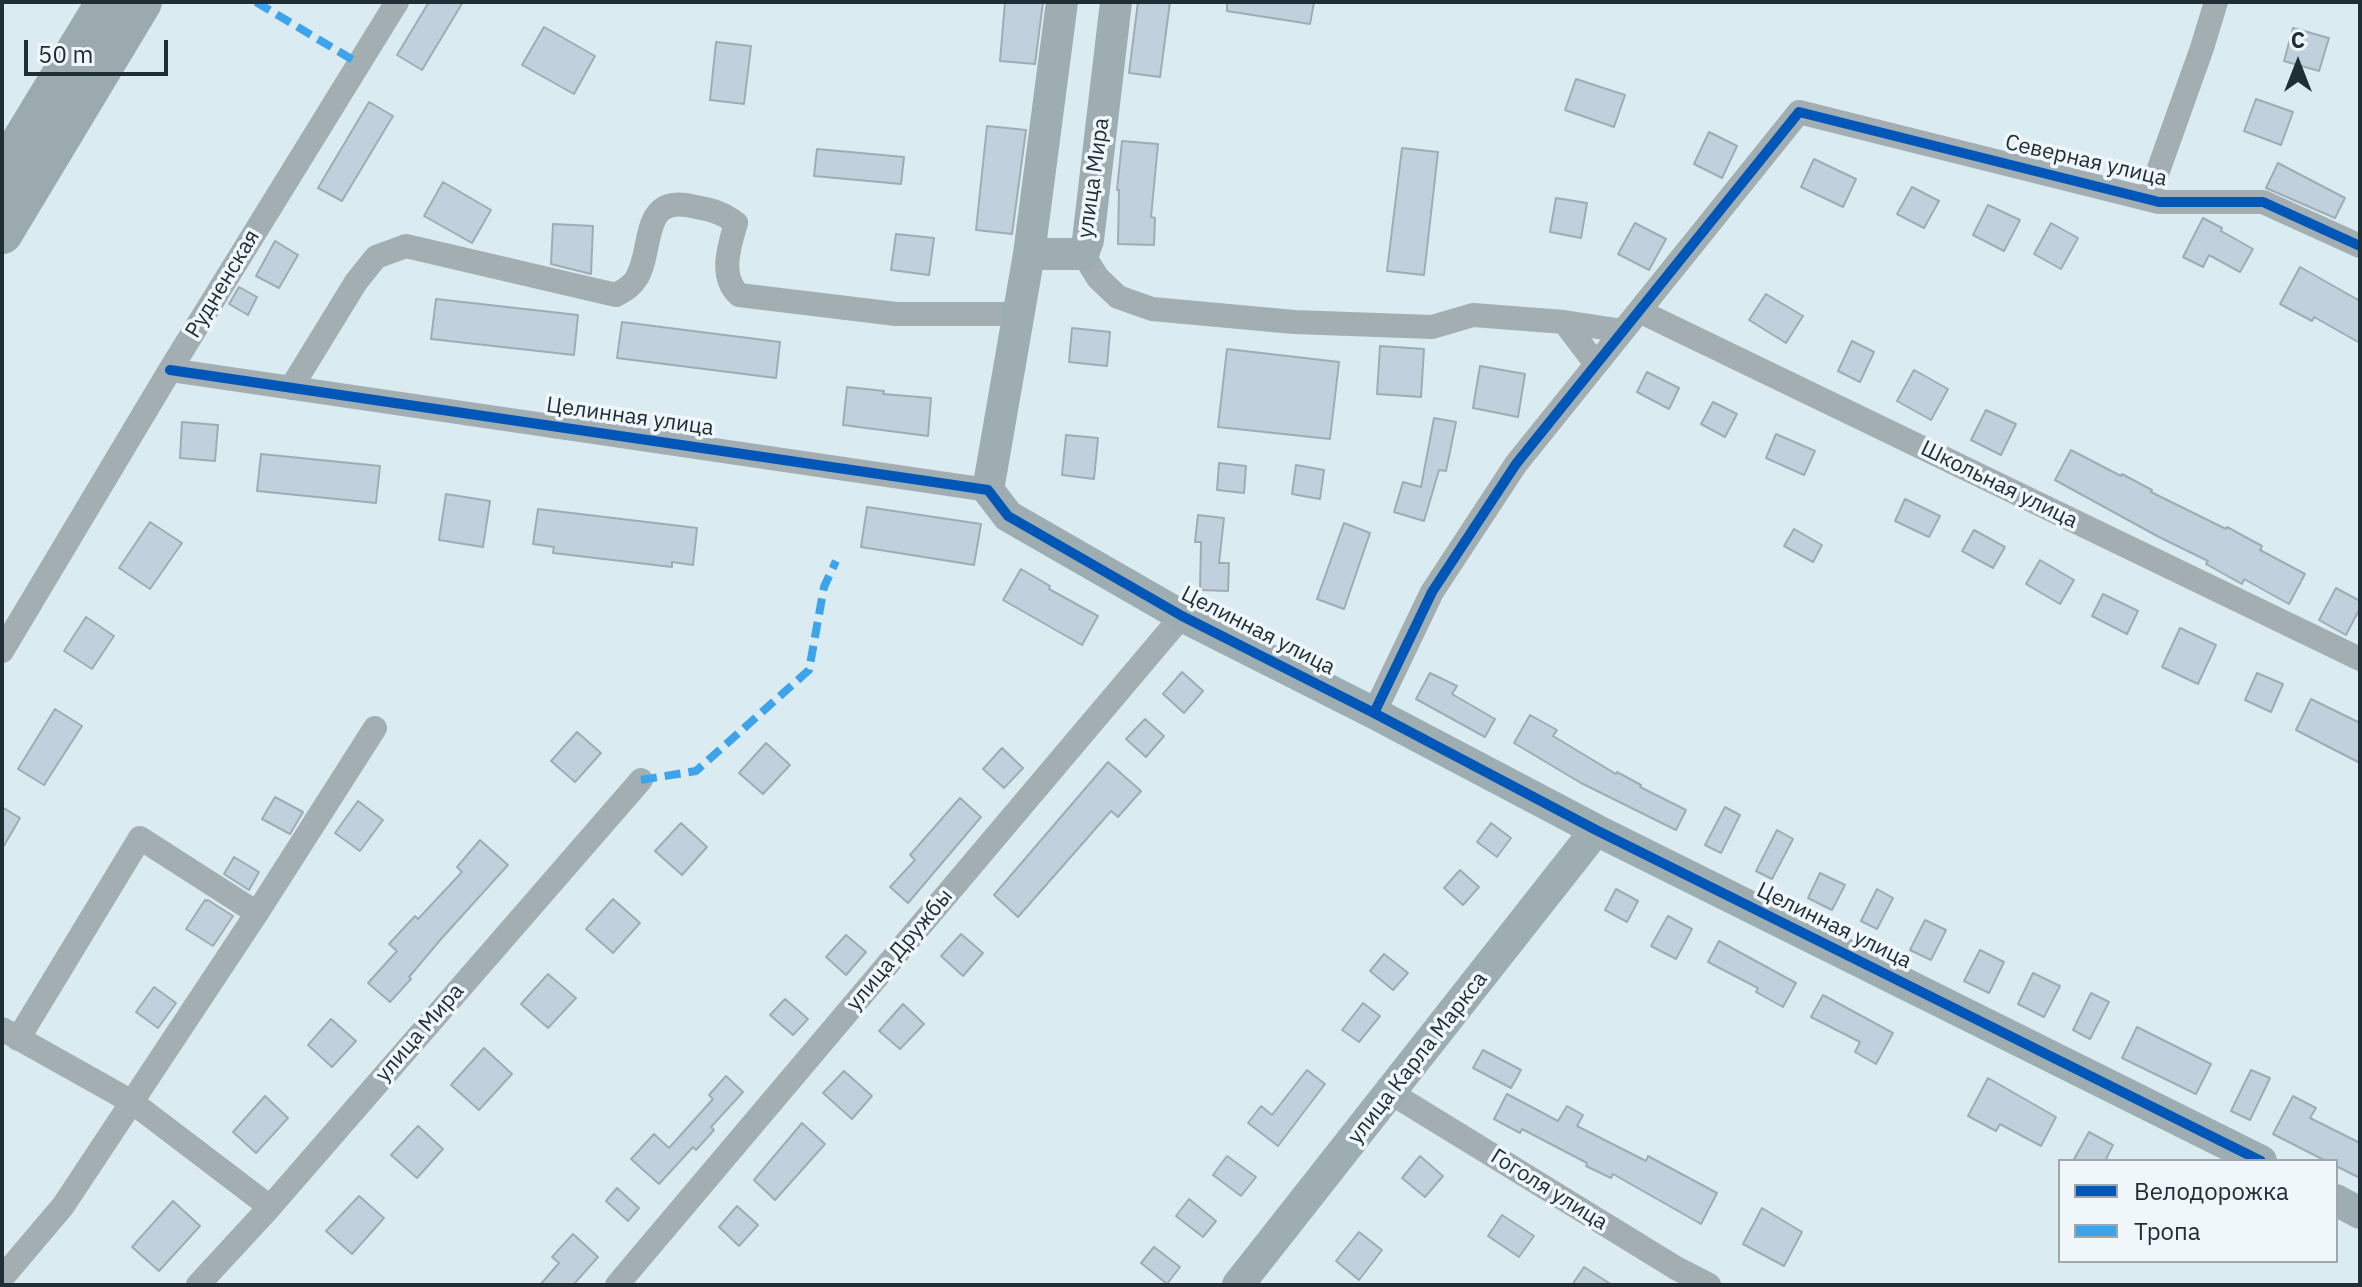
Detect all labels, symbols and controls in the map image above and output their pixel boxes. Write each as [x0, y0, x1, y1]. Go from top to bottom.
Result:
scale bar [28, 24, 172, 74]
north arrow [2258, 24, 2338, 104]
text: С [2291, 25, 2305, 54]
text: 50 m [38, 38, 93, 70]
street label: улица Мира [1072, 116, 1116, 240]
street label: Северная улица [2002, 130, 2170, 192]
street label: Рудненская [180, 225, 266, 343]
street label: Целинная улица [545, 392, 715, 442]
street label: Школьная улица [1916, 436, 2082, 534]
street label: Целинная улица [1177, 581, 1339, 681]
street label: Целинная улица [1752, 877, 1916, 975]
street label: улица Дружбы [841, 884, 959, 1016]
street label: улица Карла Маркса [1343, 967, 1493, 1149]
street label: улица Мира [370, 979, 470, 1087]
street label: Гоголя улица [1486, 1144, 1612, 1236]
legend [2058, 1159, 2338, 1263]
text: Велодорожка [2134, 1175, 2289, 1207]
text: Тропа [2134, 1215, 2201, 1247]

